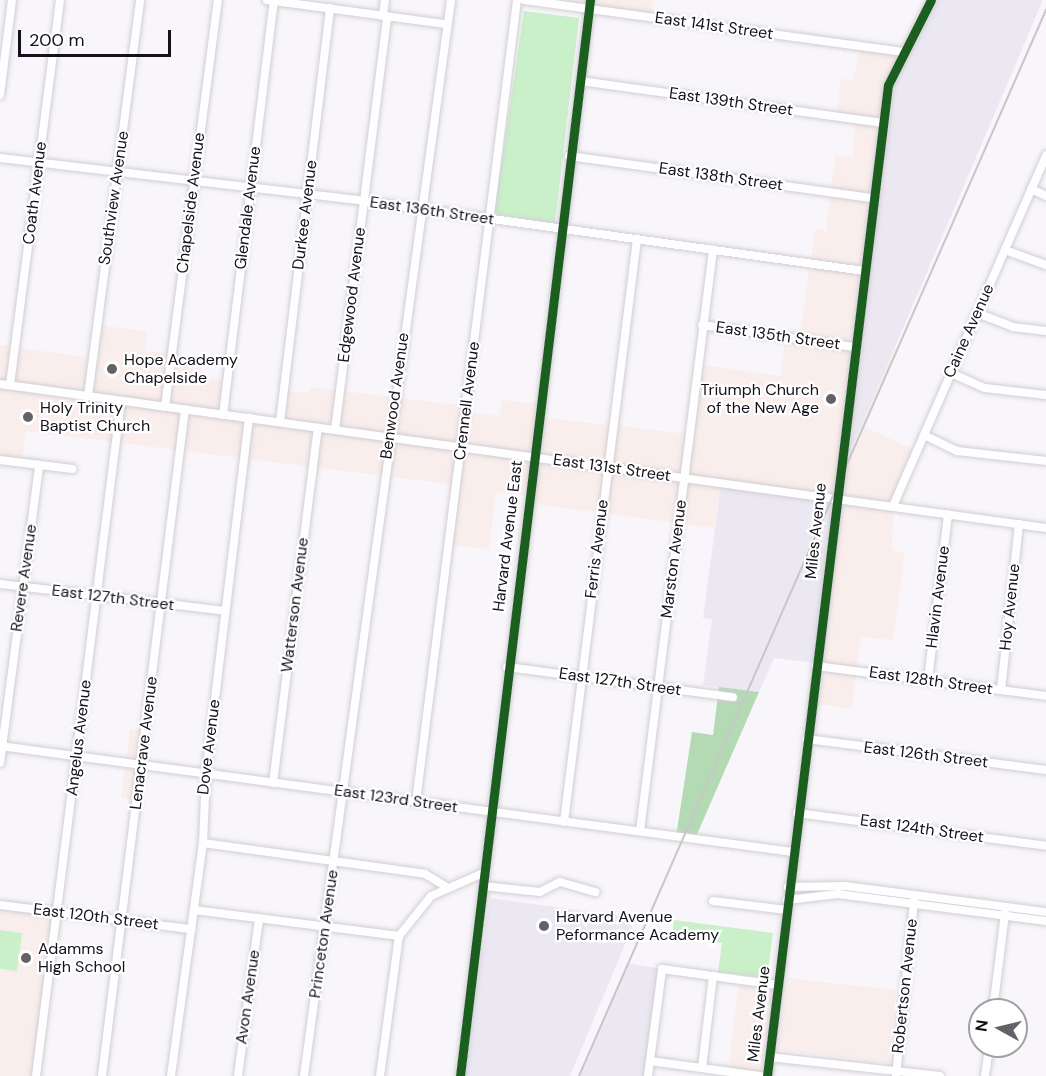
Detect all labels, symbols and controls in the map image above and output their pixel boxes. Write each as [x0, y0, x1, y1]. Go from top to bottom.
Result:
street label: East 141st Street [654, 8, 774, 44]
scale bar [21, 18, 174, 56]
text: 200 m [29, 28, 85, 52]
street label: East 139th Street [668, 84, 794, 120]
street label: Southview Avenue [95, 130, 133, 266]
street label: Chapelside Avenue [173, 132, 209, 274]
street label: Coath Avenue [19, 140, 51, 246]
street label: Glendale Avenue [231, 145, 265, 271]
street label: Durkee Avenue [289, 159, 321, 271]
street label: East 138th Street [658, 159, 784, 195]
street label: East 136th Street [369, 193, 495, 229]
street label: Edgewood Avenue [334, 226, 370, 364]
street label: Caine Avenue [940, 281, 998, 381]
street label: East 135th Street [715, 318, 841, 354]
street label: Benwood Avenue [377, 332, 413, 460]
street label: Crennell Avenue [450, 341, 484, 461]
place label: Hope Academy Chapelside [124, 350, 238, 388]
marker: Hope Academy Chapelside [105, 362, 119, 376]
place label: Triumph Church of the New Age [700, 380, 819, 418]
marker: Triumph Church of the New Age [824, 392, 838, 406]
place label: Holy Trinity Baptist Church [40, 398, 150, 436]
marker: Holy Trinity Baptist Church [21, 410, 35, 424]
street label: East 131st Street [552, 450, 672, 486]
street label: Harvard Avenue East [489, 459, 527, 613]
street label: Miles Avenue [801, 482, 831, 580]
street label: Ferris Avenue [581, 498, 613, 600]
street label: Marston Avenue [657, 499, 691, 619]
street label: Revere Avenue [7, 523, 41, 633]
street label: Watterson Avenue [277, 536, 313, 674]
street label: Hlavin Avenue [922, 545, 954, 649]
street label: Hoy Avenue [996, 563, 1024, 651]
street label: East 127th Street [51, 581, 175, 615]
street label: East 128th Street [868, 663, 994, 699]
street label: East 127th Street [558, 664, 682, 700]
street label: Lenacrave Avenue [126, 675, 162, 811]
street label: Angelus Avenue [62, 679, 96, 797]
street label: Dove Avenue [194, 698, 224, 796]
street label: East 126th Street [863, 738, 989, 772]
street label: East 123rd Street [333, 781, 459, 817]
street label: East 124th Street [859, 811, 985, 847]
street label: Princeton Avenue [305, 869, 343, 999]
street label: East 120th Street [32, 900, 160, 934]
place label: Harvard Avenue Peformance Academy [556, 907, 719, 945]
street label: Robertson Avenue [888, 918, 922, 1054]
marker: Harvard Avenue Peformance Academy [537, 919, 551, 933]
place label: Adamms High School [38, 939, 125, 977]
street label: Avon Avenue [232, 949, 264, 1045]
marker: Adamms High School [19, 951, 33, 965]
street label: Miles Avenue [744, 965, 774, 1063]
north arrow [968, 998, 1028, 1058]
text: N [970, 1018, 993, 1033]

